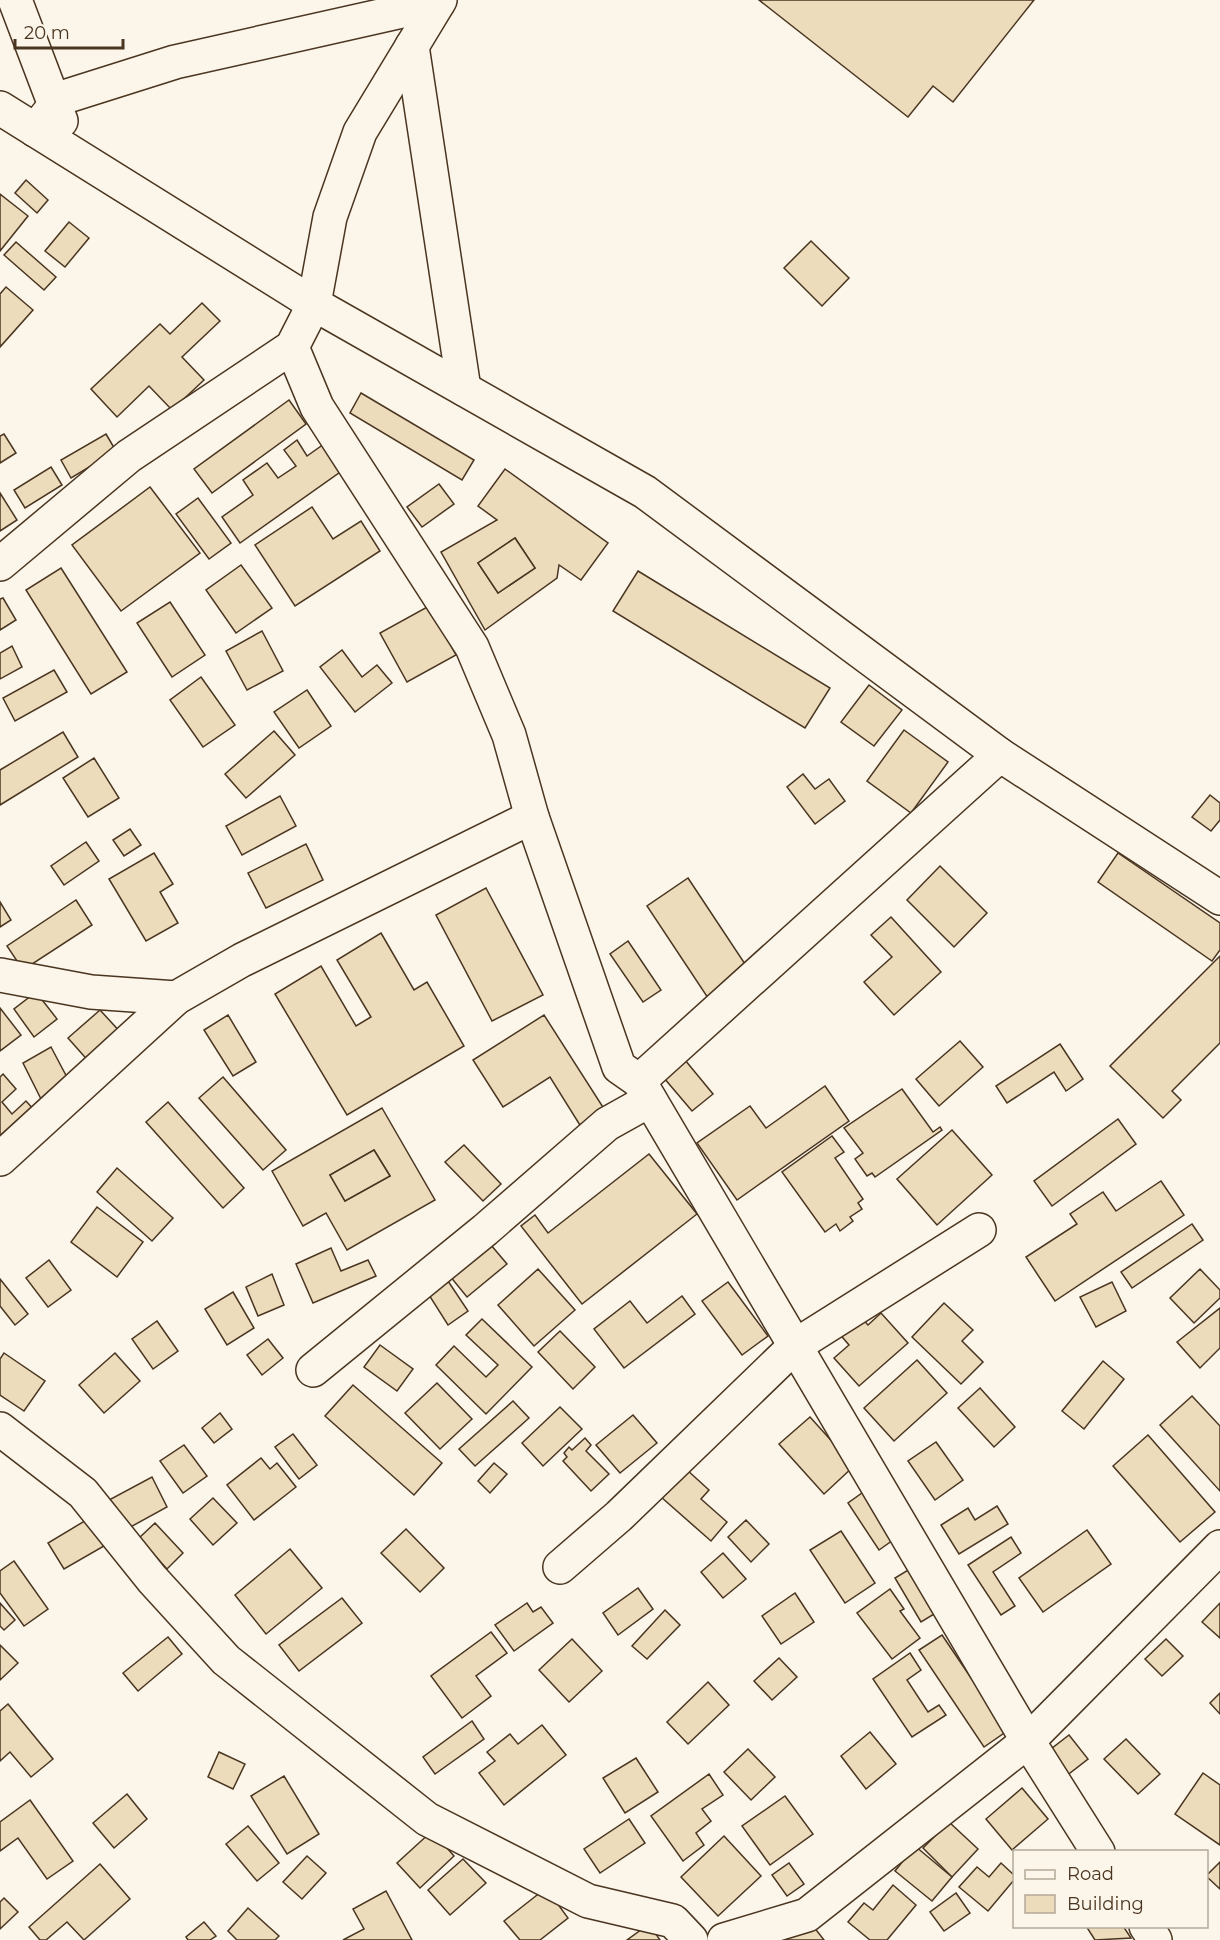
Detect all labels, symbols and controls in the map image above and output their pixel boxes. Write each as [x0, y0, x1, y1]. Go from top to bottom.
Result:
scale bar [15, 12, 123, 50]
text: 20 m [24, 22, 70, 44]
legend [1013, 1850, 1208, 1928]
text: Road [1067, 1863, 1114, 1885]
text: Building [1067, 1893, 1144, 1915]

